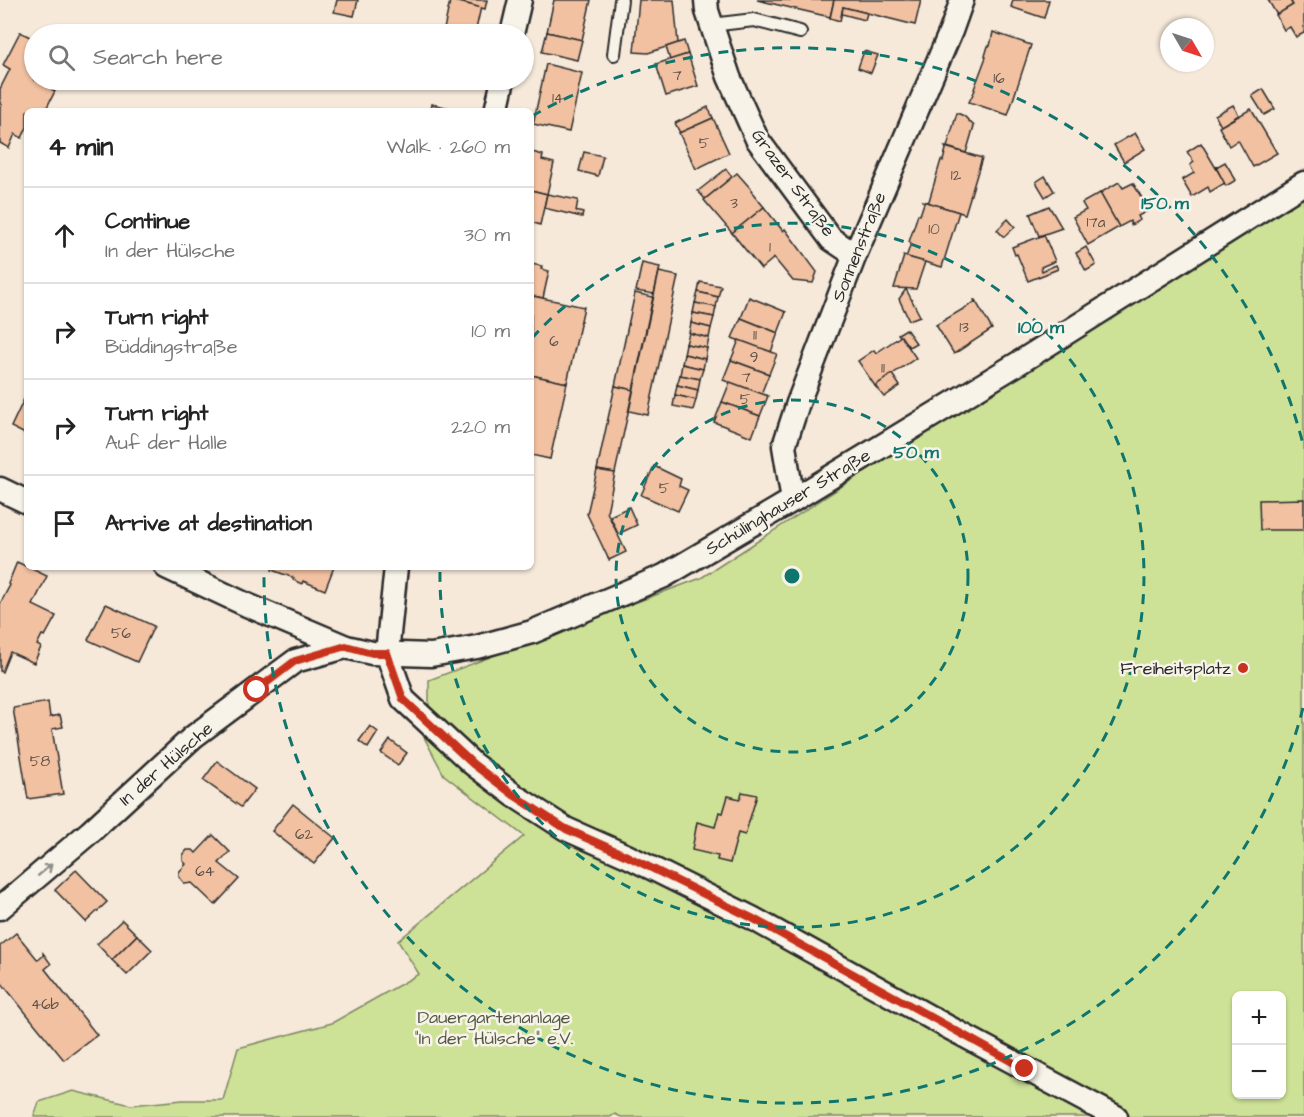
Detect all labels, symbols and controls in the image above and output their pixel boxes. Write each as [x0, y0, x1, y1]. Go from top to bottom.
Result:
north arrow [1160, 18, 1214, 72]
search box [24, 24, 534, 90]
icon: search [45, 41, 78, 74]
text: Search here [93, 42, 223, 73]
house number: 7 [672, 65, 682, 86]
house number: 16 [993, 68, 1005, 89]
house number: 14 [552, 88, 564, 109]
street label: Grazer Straße [745, 124, 841, 242]
text: 4 min [48, 129, 113, 165]
text: Walk · 260 m [387, 133, 510, 161]
house number: 5 [699, 133, 710, 154]
house number: 12 [951, 165, 962, 186]
street label: Sonnenstraße [826, 188, 892, 306]
text: 150 m [1141, 191, 1190, 216]
house number: 3 [730, 193, 738, 214]
text: Continue [105, 206, 190, 237]
house number: 17a [1087, 212, 1106, 233]
icon: ahead [48, 219, 81, 252]
house number: 10 [928, 219, 940, 240]
text: 30 m [464, 221, 510, 249]
text: In der Hülsche [105, 237, 235, 265]
house number: 1 [769, 237, 771, 258]
text: Turn right [105, 302, 208, 333]
icon: right [48, 315, 81, 348]
text: 100 m [1018, 315, 1065, 340]
text: 10 m [471, 317, 510, 345]
house number: 13 [959, 317, 969, 338]
house number: 11 [753, 325, 757, 346]
house number: 6 [549, 331, 559, 352]
text: Büddingstraße [105, 333, 238, 361]
house number: 9 [750, 347, 758, 368]
house number: 11 [881, 358, 885, 379]
house number: 7 [741, 367, 751, 388]
house number: 5 [740, 389, 751, 410]
text: Turn right [105, 398, 208, 429]
icon: right [48, 411, 81, 444]
text: 220 m [451, 413, 510, 441]
text: Auf der Halle [105, 429, 227, 457]
text: 50 m [893, 440, 940, 465]
street label: Schülinghauser Straße [701, 443, 876, 562]
house number: 5 [659, 478, 670, 499]
icon: arrive [48, 507, 81, 540]
text: Arrive at destination [105, 508, 312, 539]
centre of rings [782, 566, 802, 586]
house number: 56 [111, 623, 132, 644]
place label: Freiheitsplatz [1120, 656, 1231, 681]
marker: Freiheitsplatz [1236, 661, 1250, 675]
route start [243, 676, 269, 702]
street label: In der Hülsche [114, 716, 219, 812]
house number: 58 [30, 751, 50, 772]
house number: 62 [295, 824, 313, 845]
house number: 64 [195, 861, 215, 882]
one-way arrow [37, 864, 53, 877]
map controls [1232, 991, 1286, 1099]
button: + [1232, 991, 1286, 1045]
house number: 46b [31, 994, 60, 1015]
park label: Dauergartenanlage "In der Hülsche" e.V. [415, 1005, 573, 1051]
button: − [1232, 1045, 1286, 1099]
route end [1011, 1055, 1037, 1081]

